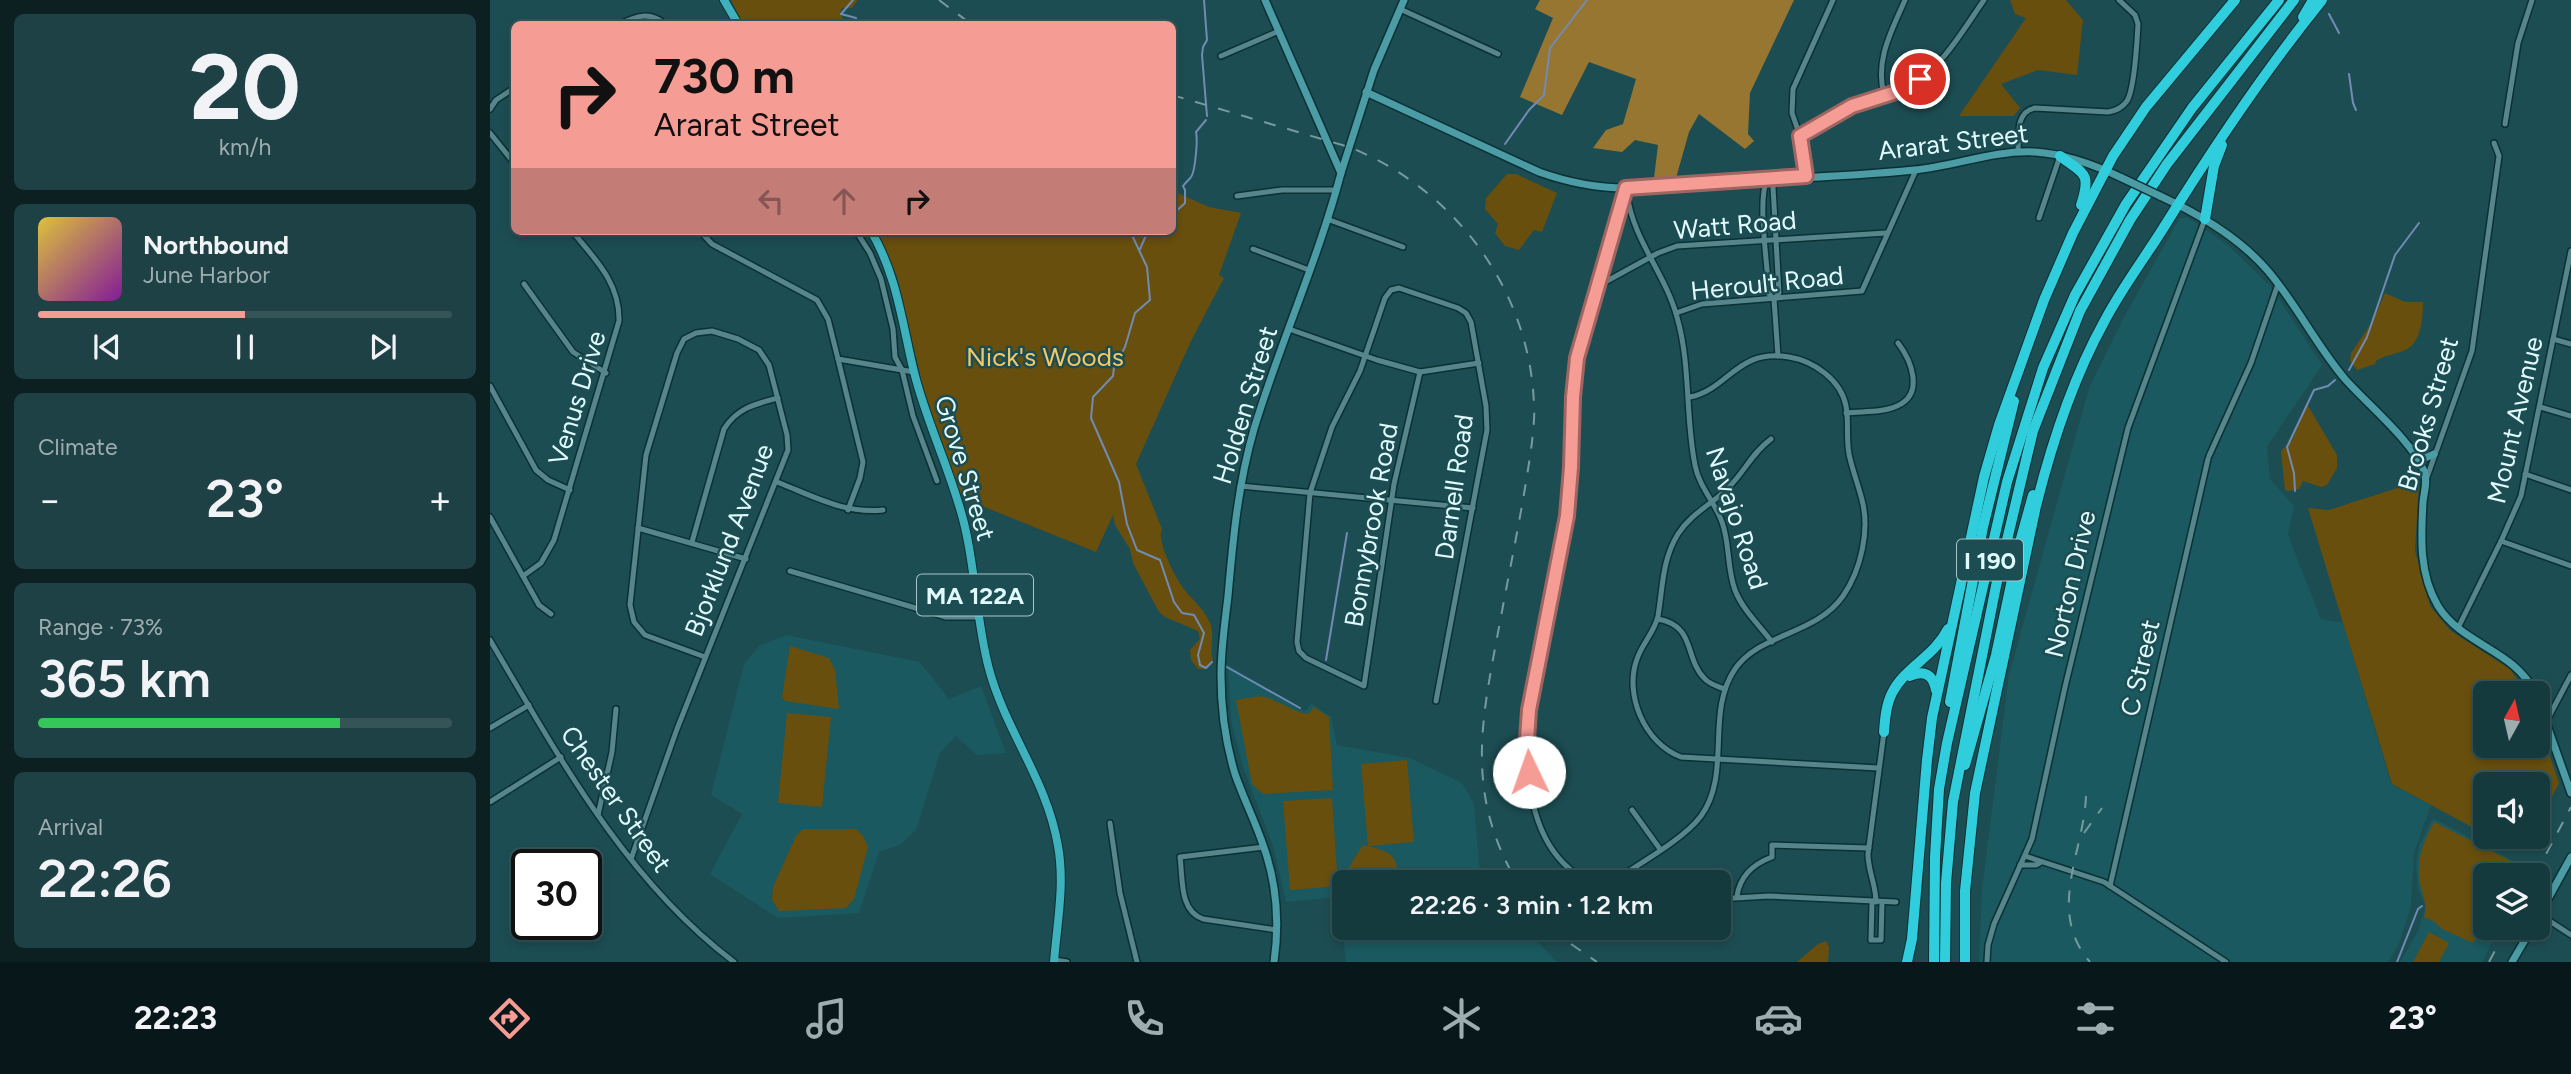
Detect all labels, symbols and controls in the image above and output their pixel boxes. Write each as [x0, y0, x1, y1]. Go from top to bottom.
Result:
text: 20 [189, 33, 301, 142]
text: 730 m [654, 46, 795, 105]
icon: right [539, 49, 630, 140]
pin [1890, 49, 1950, 109]
icon: arrive [1901, 60, 1939, 98]
text: Ararat Street [654, 106, 840, 144]
street label: Ararat Street [1876, 117, 2030, 167]
text: km/h [219, 133, 271, 161]
icon: left [752, 182, 790, 220]
icon: ahead [825, 182, 863, 220]
icon: right [898, 182, 936, 220]
street label: Watt Road [1672, 204, 1798, 246]
text: Northbound [143, 229, 289, 261]
street label: Heroult Road [1689, 259, 1845, 307]
text: June Harbor [143, 261, 270, 289]
street label: Holden Street [1206, 322, 1284, 488]
street label: Venus Drive [541, 327, 613, 469]
icon: previous [88, 328, 126, 366]
icon: pause [226, 328, 264, 366]
icon: next [364, 328, 402, 366]
street label: Brooks Street [2391, 333, 2465, 495]
street label: Mount Avenue [2480, 333, 2550, 507]
park label: Nick's Woods [966, 341, 1124, 373]
street label: Grove Street [928, 392, 1002, 545]
street label: Darnell Road [1428, 412, 1480, 562]
street label: Bonnybrook Road [1337, 421, 1405, 629]
text: Climate [38, 433, 117, 461]
street label: Bjorklund Avenue [678, 439, 780, 641]
street label: Navajo Road [1699, 443, 1775, 593]
text: 23° [206, 468, 284, 530]
text: − [38, 477, 62, 523]
text: + [428, 477, 452, 523]
street label: Norton Drive [2038, 507, 2102, 661]
road number: I 190 [1957, 540, 2023, 580]
road number: MA 122A [917, 574, 1033, 616]
text: Range · 73% [38, 613, 163, 641]
street label: C Street [2113, 617, 2167, 719]
text: 365 km [38, 648, 211, 710]
north arrow [2473, 681, 2550, 758]
map controls [2473, 681, 2550, 940]
street label: Chester Street [554, 720, 678, 879]
position arrow [1492, 735, 1566, 809]
button: sound [2473, 772, 2550, 849]
text: Arrival [38, 813, 103, 841]
text: 22:26 [38, 848, 172, 910]
speed limit sign: 30 [511, 849, 602, 940]
button: layers [2473, 863, 2550, 940]
text: 22:26 · 3 min · 1.2 km [1410, 889, 1653, 921]
icon: directions [485, 994, 534, 1043]
icon: music [802, 994, 851, 1043]
icon: phone [1120, 994, 1169, 1043]
icon: climate [1437, 994, 1486, 1043]
icon: car [1754, 994, 1803, 1043]
icon: filters [2071, 994, 2120, 1043]
text: 22:23 [134, 999, 217, 1037]
text: 23° [2388, 999, 2437, 1037]

